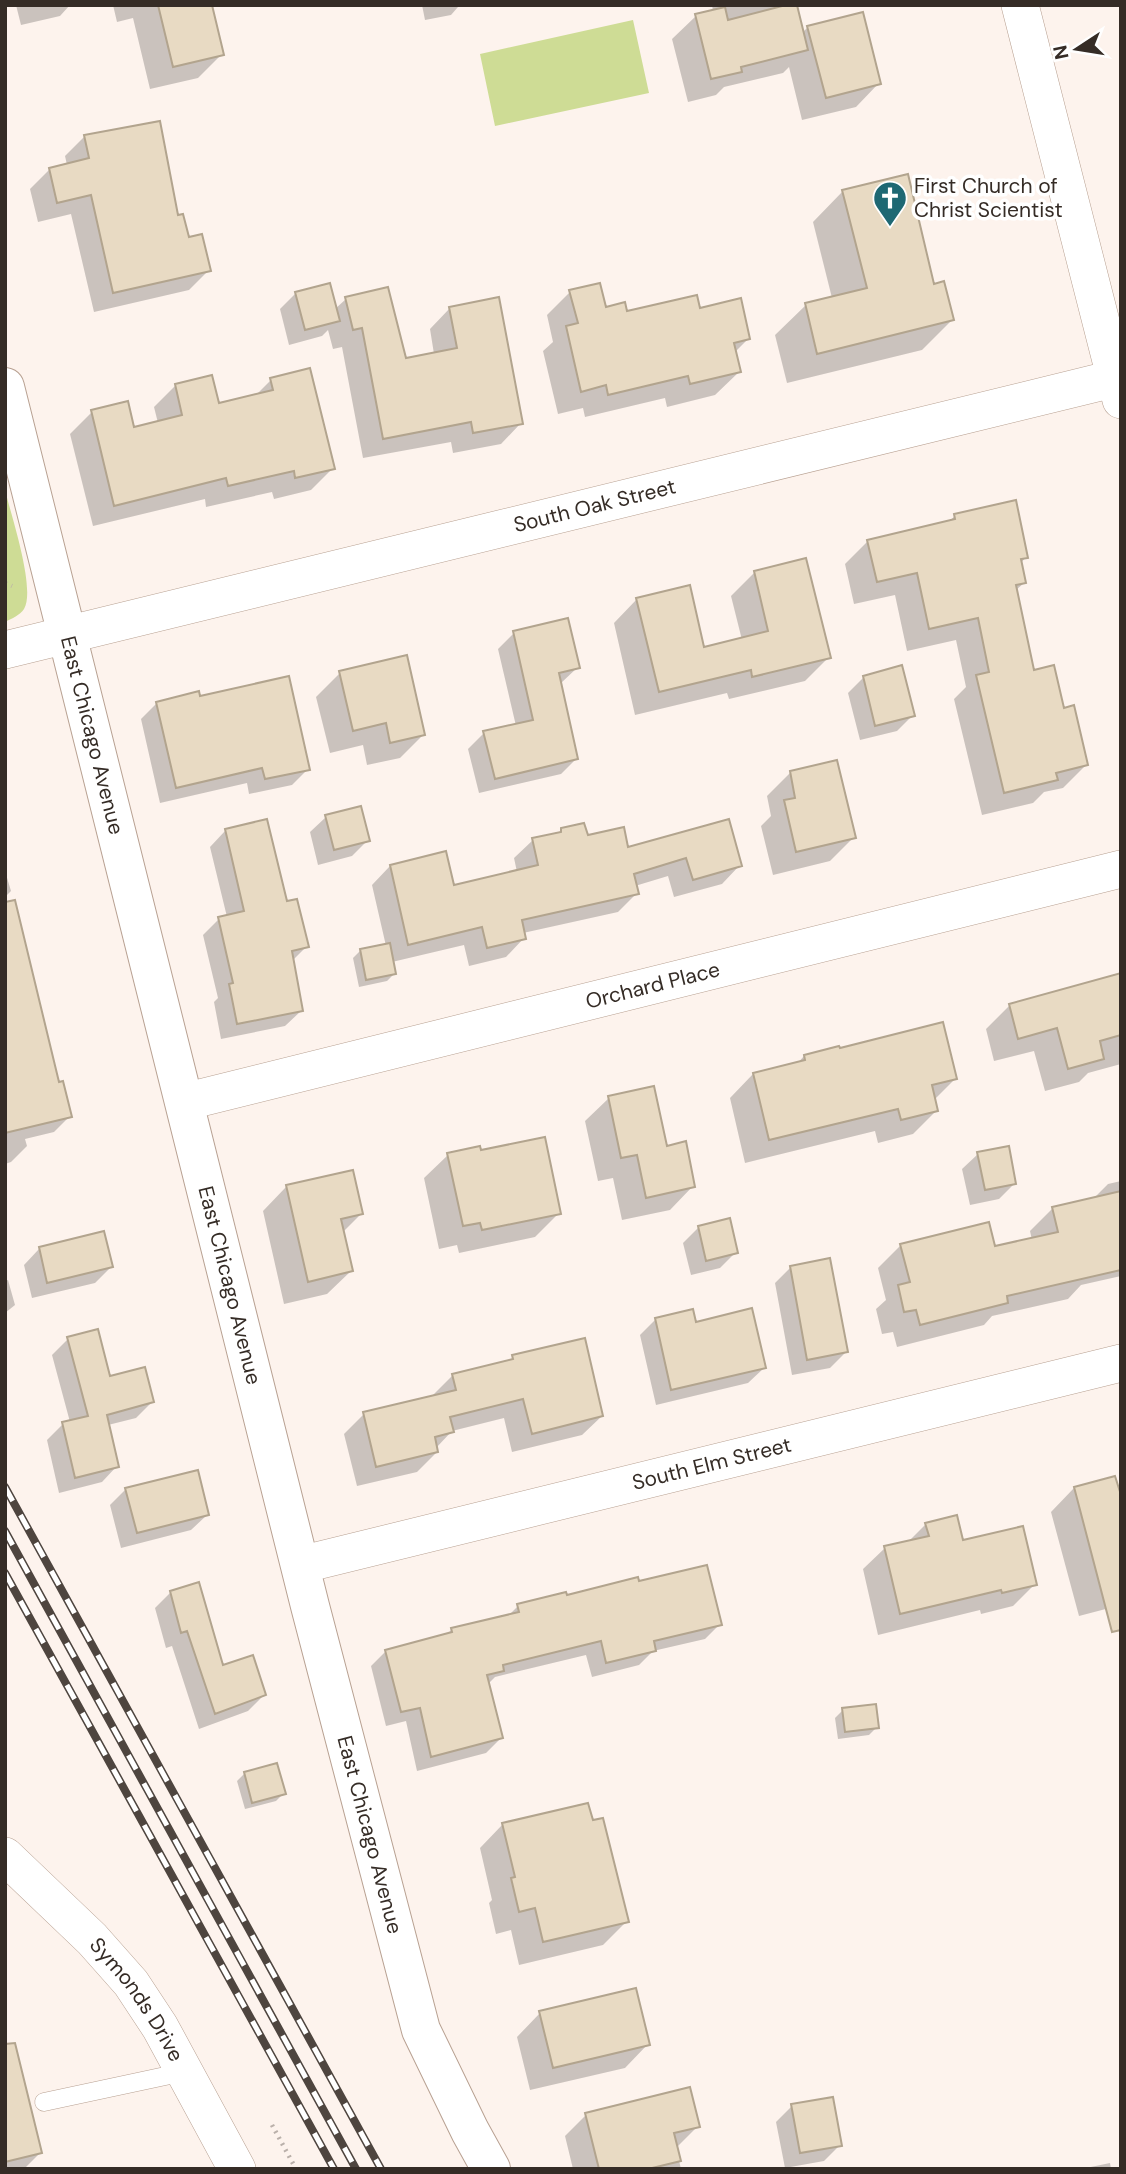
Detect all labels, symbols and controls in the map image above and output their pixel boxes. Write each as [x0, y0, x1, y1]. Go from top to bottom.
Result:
north arrow [1042, 14, 1112, 84]
text: N [1047, 43, 1075, 62]
place label: First Church of Christ Scientist [914, 172, 1063, 224]
church icon: First Church of Christ Scientist [871, 179, 909, 228]
street label: South Oak Street [511, 472, 679, 539]
street label: East Chicago Avenue [54, 633, 130, 837]
street label: Orchard Place [583, 955, 723, 1016]
street label: East Chicago Avenue [191, 1183, 268, 1388]
street label: South Elm Street [629, 1431, 794, 1497]
street label: East Chicago Avenue [331, 1733, 409, 1937]
street label: Symonds Drive [83, 1932, 190, 2067]

